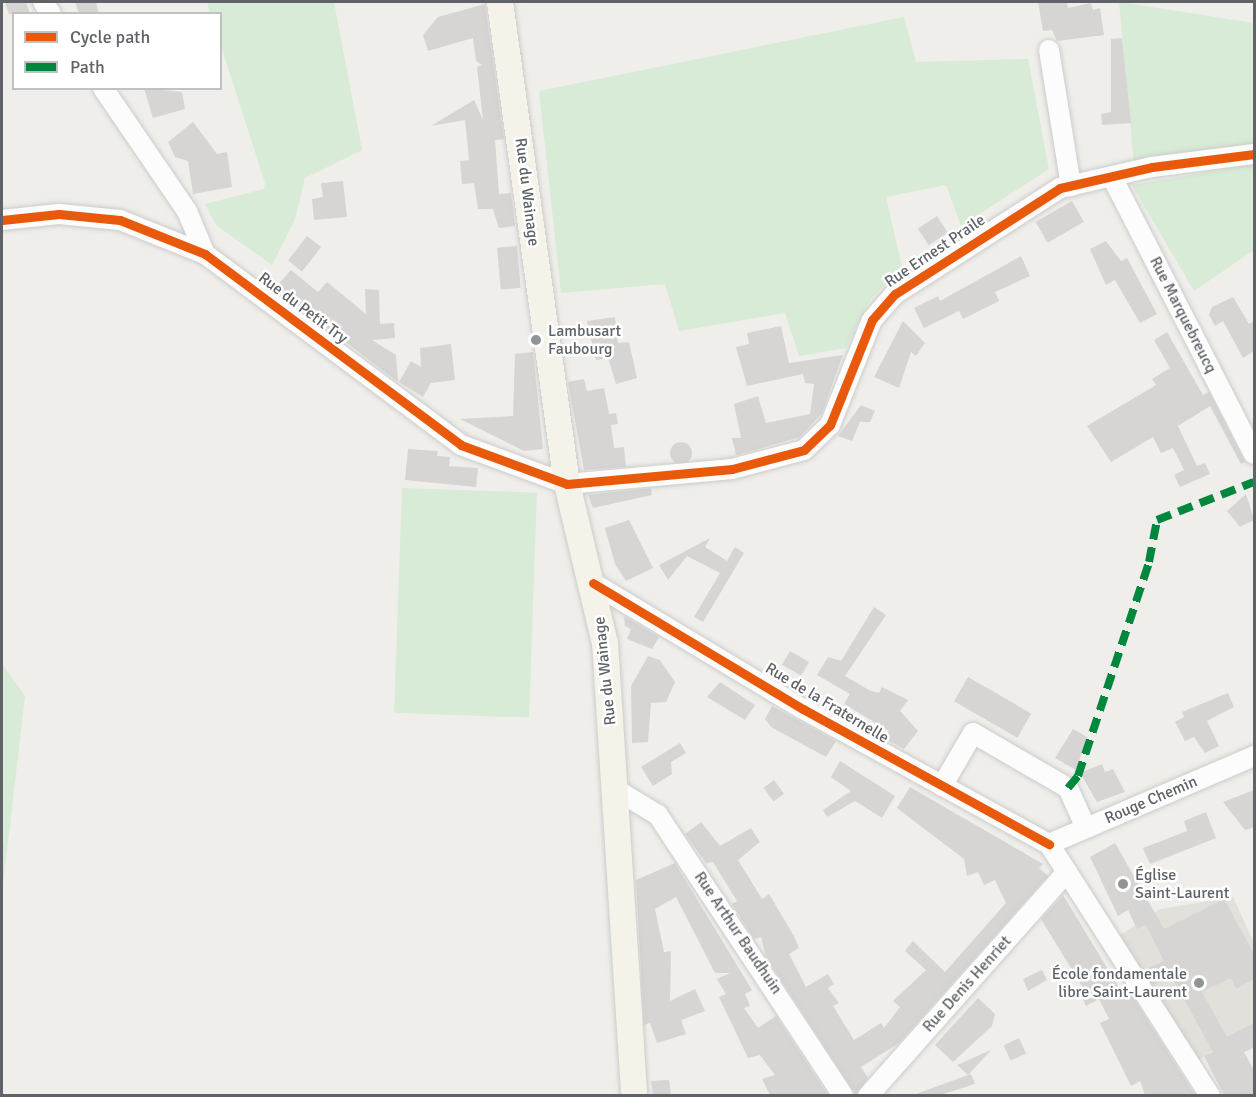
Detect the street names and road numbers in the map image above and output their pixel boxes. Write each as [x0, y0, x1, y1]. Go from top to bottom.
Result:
street label: Rue du Wainage [511, 137, 543, 247]
street label: Rue Ernest Praile [881, 210, 989, 292]
street label: Rue Marquebreucq [1145, 254, 1221, 376]
street label: Rue du Petit Try [255, 268, 351, 348]
street label: Rue du Wainage [590, 616, 620, 726]
street label: Rue de la Fraternelle [762, 659, 892, 747]
street label: Rouge Chemin [1102, 772, 1200, 828]
street label: Rue Arthur Baudhuin [690, 868, 786, 998]
street label: Rue Denis Henriet [919, 932, 1015, 1036]

